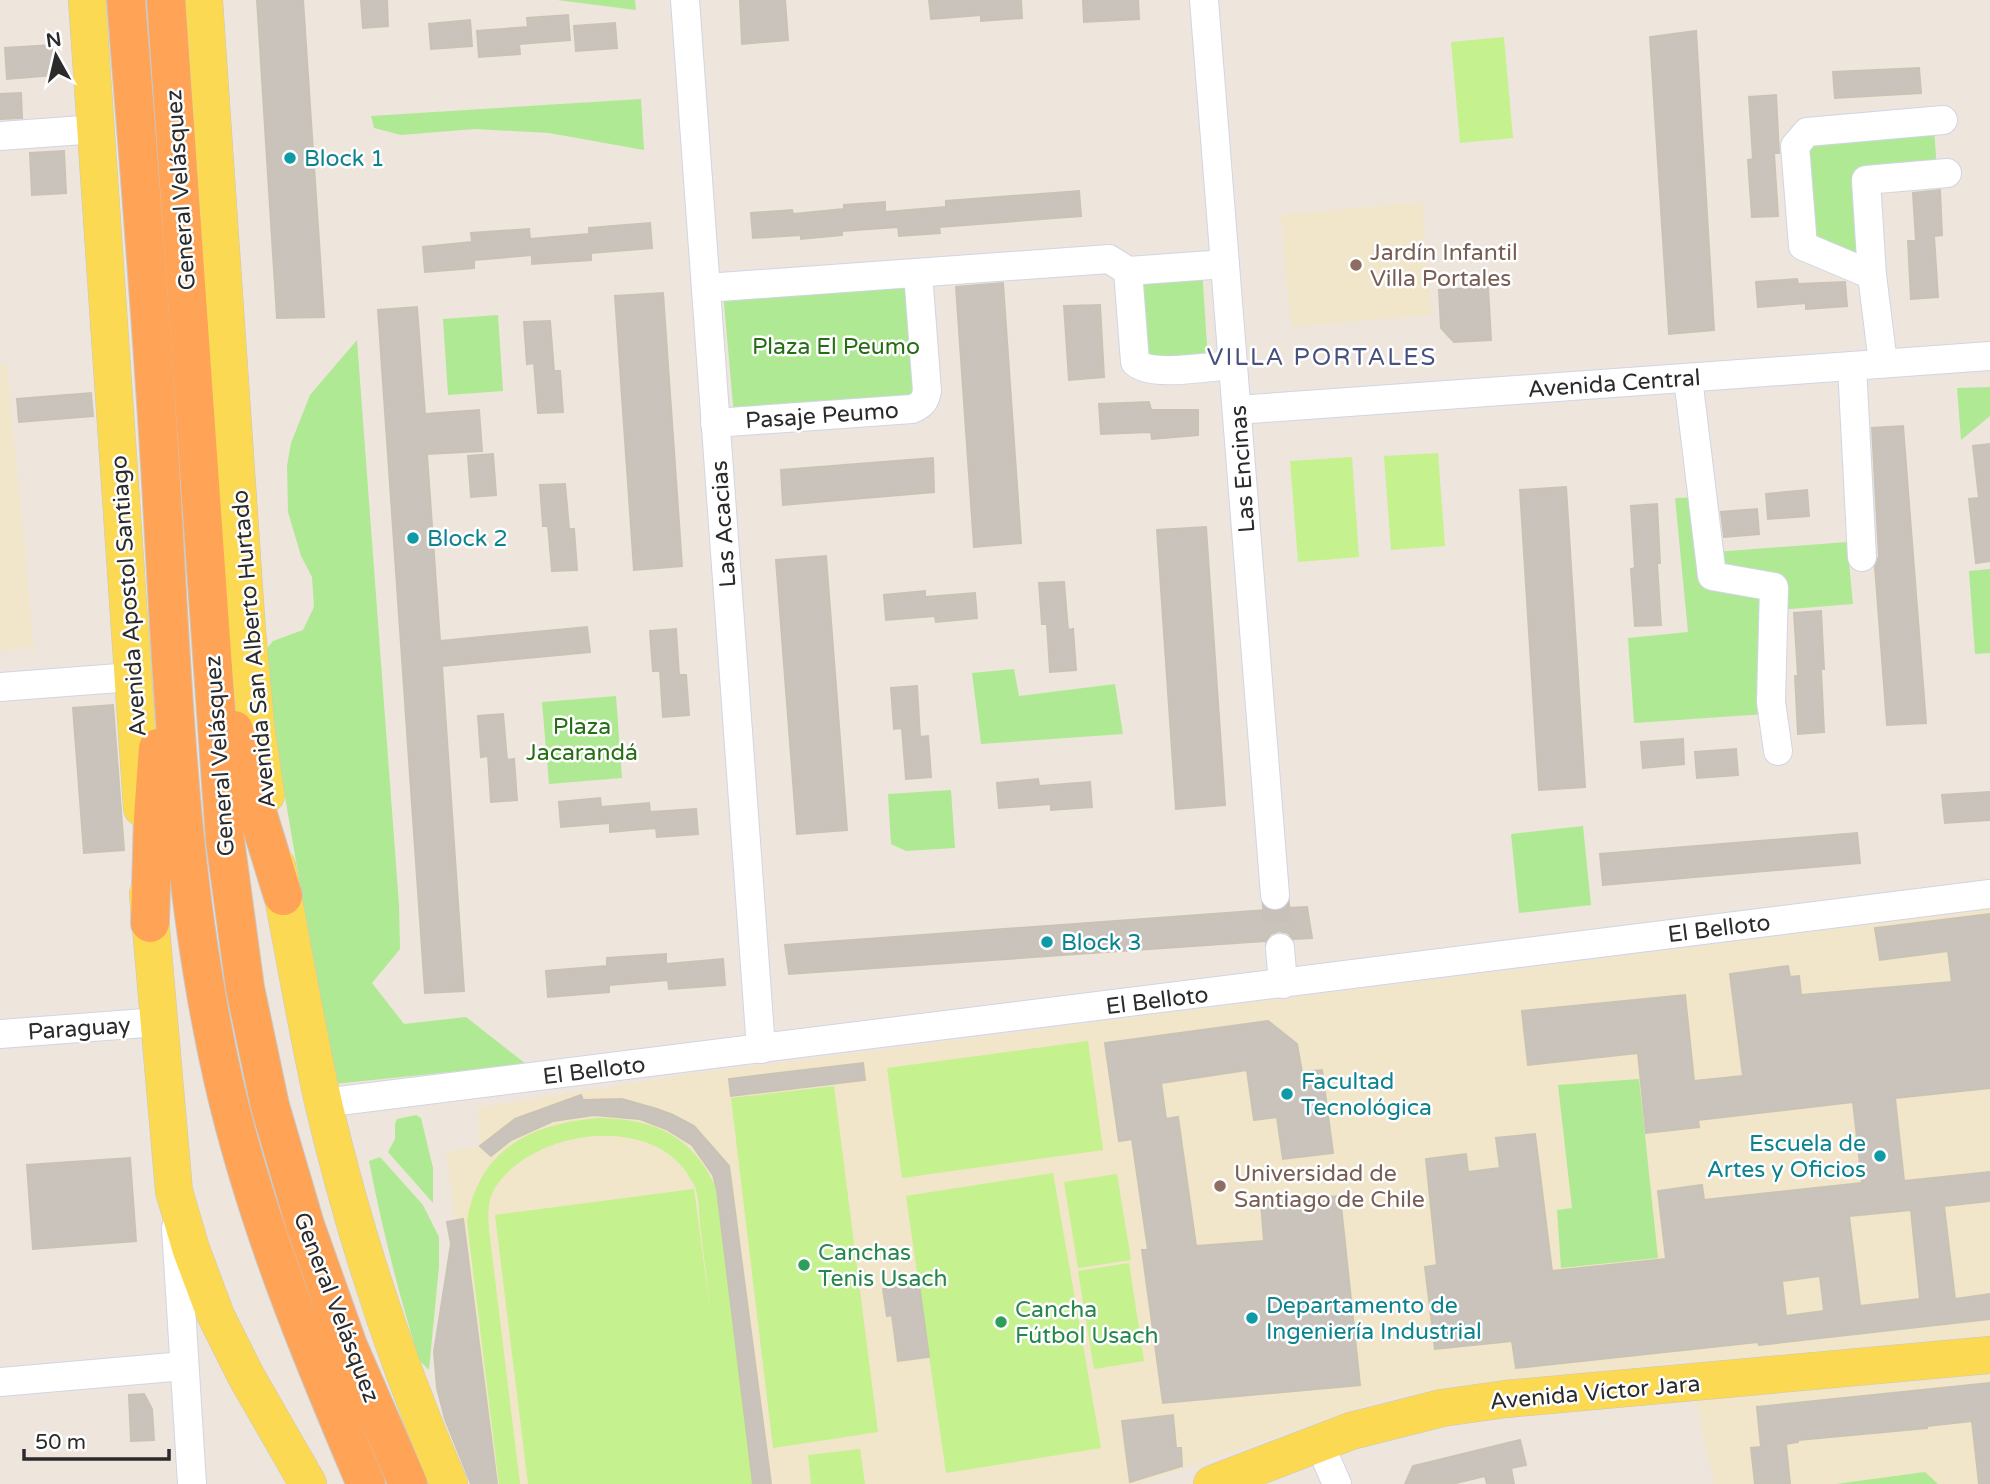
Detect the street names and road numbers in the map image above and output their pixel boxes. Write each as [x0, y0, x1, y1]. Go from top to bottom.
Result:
street label: General Velásquez [160, 89, 202, 291]
street label: Avenida Central [1527, 364, 1701, 404]
street label: Pasaje Peumo [744, 397, 900, 435]
street label: Las Encinas [1225, 404, 1261, 534]
street label: Avenida Apostol Santiago [105, 454, 153, 738]
street label: Las Acacias [706, 459, 742, 588]
street label: Avenida San Alberto Hurtado [226, 489, 282, 809]
street label: General Velásquez [199, 655, 241, 857]
street label: El Belloto [1666, 909, 1772, 949]
street label: El Belloto [1104, 981, 1210, 1021]
street label: Paraguay [27, 1011, 131, 1047]
street label: El Belloto [541, 1051, 647, 1091]
street label: General Velásquez [287, 1208, 385, 1406]
street label: Avenida Víctor Jara [1489, 1370, 1701, 1416]

